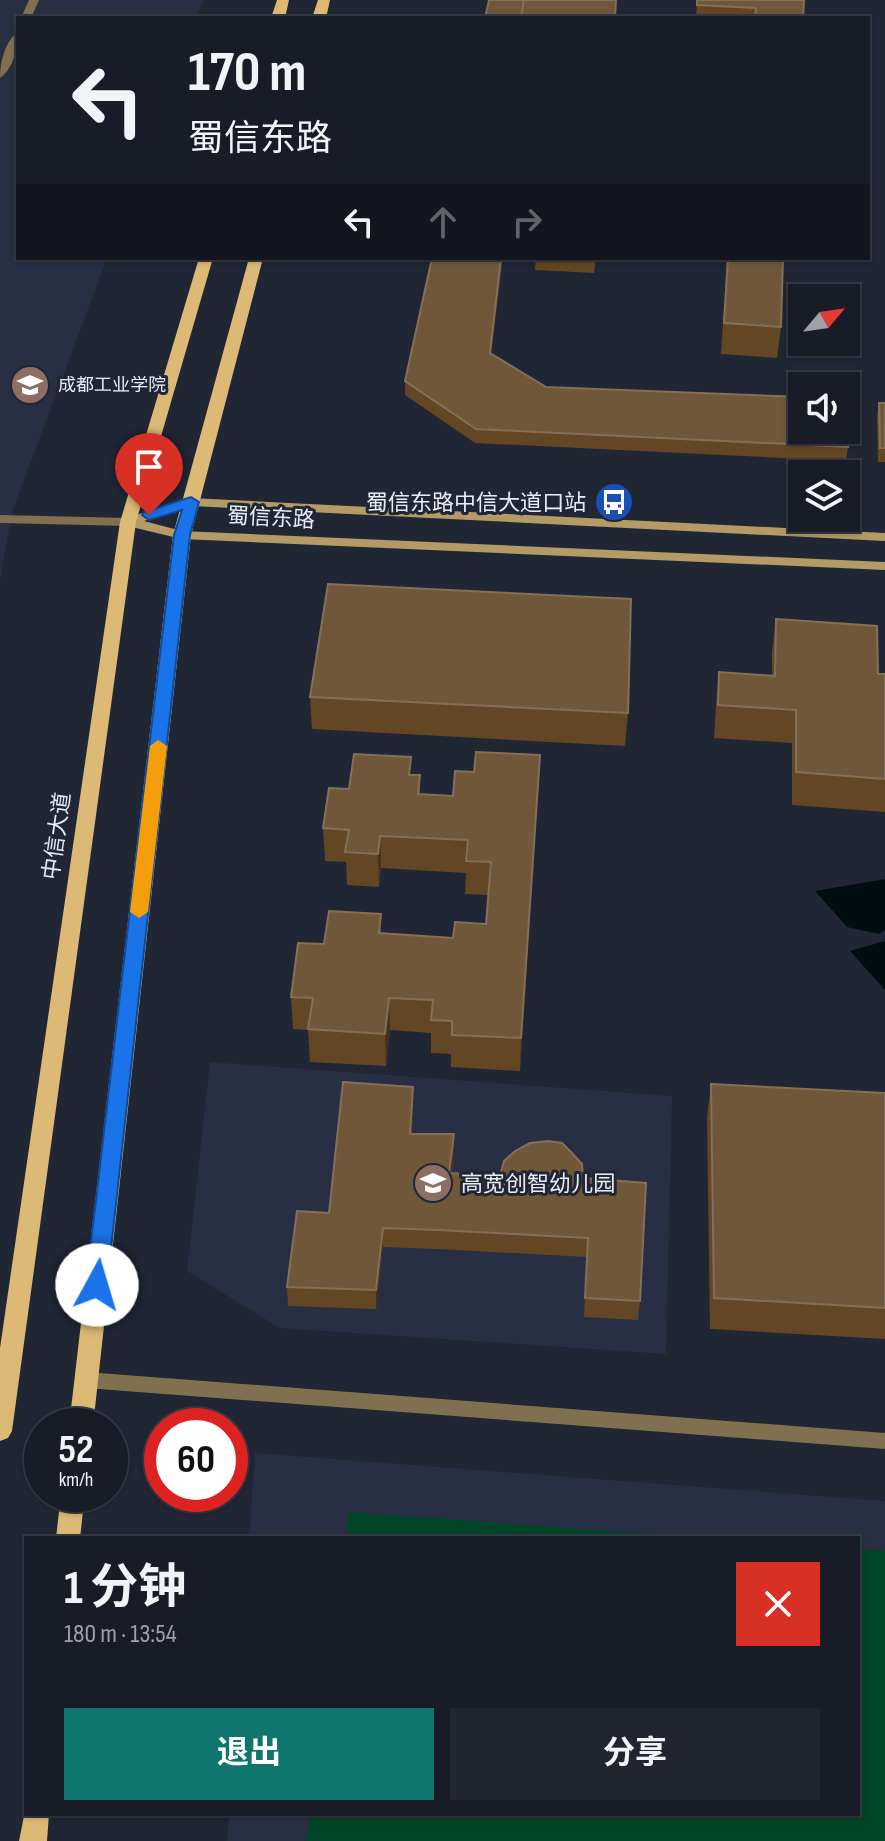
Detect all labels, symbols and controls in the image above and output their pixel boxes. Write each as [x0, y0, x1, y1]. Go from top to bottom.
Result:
text: 170 m [188, 40, 306, 107]
icon: left [56, 48, 160, 152]
text: 蜀信东路 [188, 118, 332, 161]
icon: left [337, 200, 381, 244]
icon: ahead [421, 200, 465, 244]
icon: right [505, 200, 549, 244]
north arrow [788, 284, 860, 356]
map controls [788, 284, 860, 532]
school or university icon: 成都工业学院 [9, 364, 51, 406]
button: sound [788, 372, 860, 444]
place label: 成都工业学院 [58, 375, 166, 396]
pin [115, 433, 183, 515]
icon: arrive [127, 445, 171, 489]
button: layers [788, 460, 860, 532]
bus stop icon: 蜀信东路中信大道口站 [593, 481, 635, 523]
place label: 蜀信东路中信大道口站 [366, 490, 586, 517]
street label: 蜀信东路 [226, 503, 316, 534]
street label: 中信大道 [38, 791, 77, 882]
school or university icon: 高宽创智幼儿园 [412, 1162, 454, 1204]
place label: 高宽创智幼儿园 [461, 1171, 615, 1198]
position arrow [55, 1243, 139, 1327]
speed limit sign: 60 [144, 1408, 248, 1512]
text: 52 [58, 1426, 94, 1474]
text: km/h [59, 1468, 93, 1492]
text: 1 分钟 [64, 1560, 186, 1617]
button: close [736, 1562, 820, 1646]
text: 180 m · 13:54 [64, 1619, 177, 1650]
button: 退出 [64, 1708, 434, 1800]
button: 分享 [450, 1708, 820, 1800]

